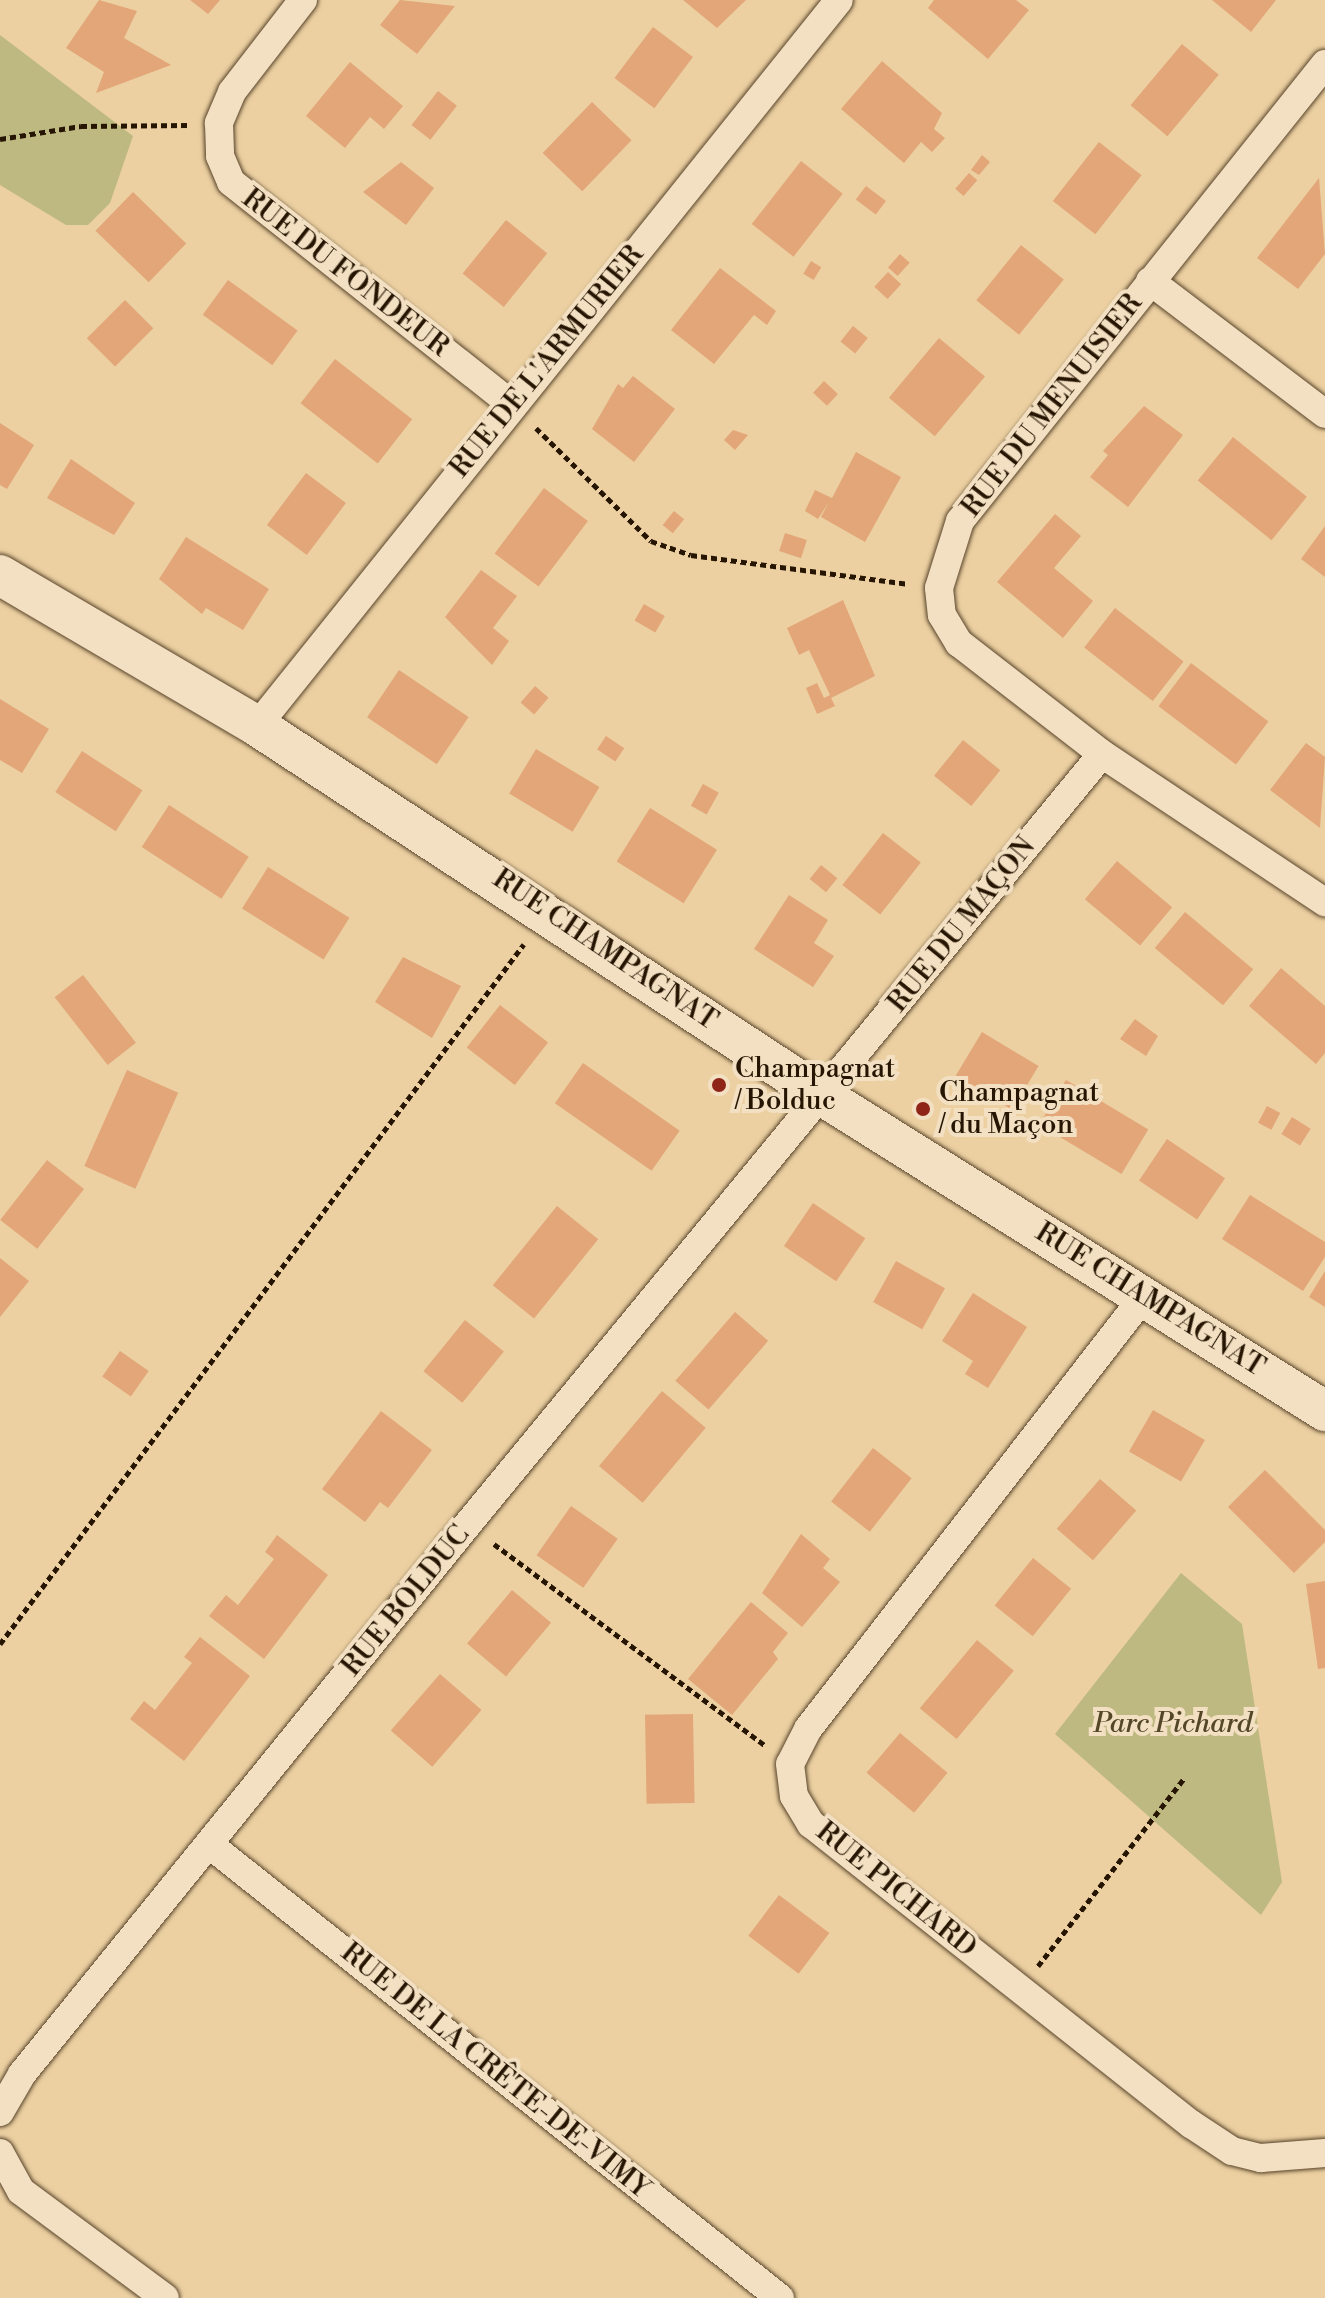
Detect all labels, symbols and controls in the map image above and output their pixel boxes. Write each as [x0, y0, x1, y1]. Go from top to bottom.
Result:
street label: RUE DU FONDEUR [235, 182, 455, 364]
street label: RUE DE L'ARMURIER [443, 239, 651, 485]
street label: RUE DU MENUISIER [955, 288, 1149, 524]
street label: RUE DU MAÇON [881, 831, 1043, 1019]
street label: RUE CHAMPAGNAT [486, 862, 724, 1038]
place label: Champagnat / Bolduc [735, 1052, 895, 1118]
marker: Champagnat / Bolduc [710, 1076, 728, 1094]
place label: Champagnat / du Maçon [939, 1076, 1099, 1142]
marker: Champagnat / du Maçon [914, 1100, 932, 1118]
street label: RUE CHAMPAGNAT [1029, 1216, 1271, 1384]
street label: RUE BOLDUC [335, 1519, 477, 1683]
park label: Parc Pichard [1094, 1707, 1252, 1741]
street label: RUE PICHARD [809, 1815, 983, 1965]
street label: RUE DE LA CRÊTE-DE-VIMY [334, 1936, 656, 2206]

